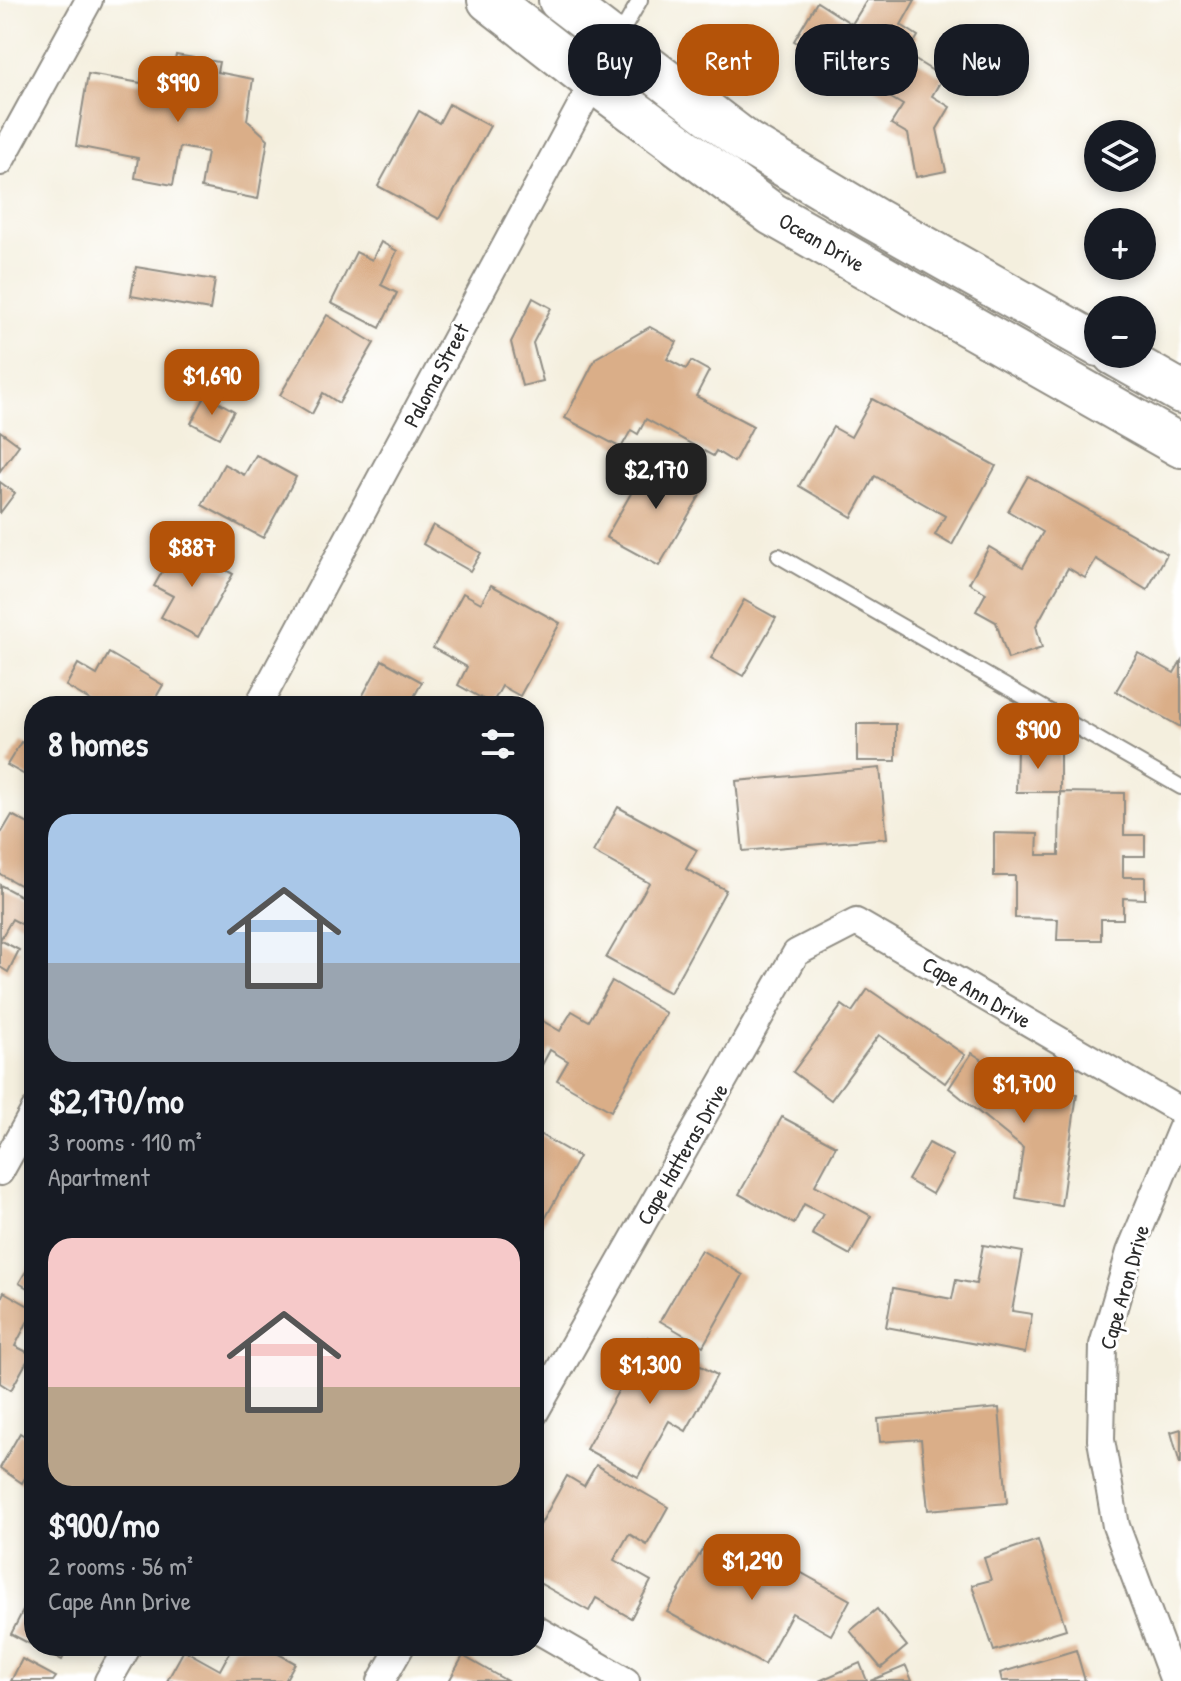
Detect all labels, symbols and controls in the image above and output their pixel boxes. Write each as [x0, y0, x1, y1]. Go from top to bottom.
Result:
chip: Buy [568, 24, 661, 96]
chip: Rent [677, 24, 779, 96]
chip: Filters [795, 24, 918, 96]
chip: New [934, 24, 1029, 96]
pin: $990 [131, 56, 225, 124]
text: $990 [156, 64, 200, 99]
map controls [1084, 120, 1156, 368]
button: layers [1084, 120, 1156, 192]
street label: Ocean Drive [774, 205, 871, 279]
button: + [1084, 208, 1156, 280]
button: − [1084, 296, 1156, 368]
street label: Paloma Street [396, 317, 476, 432]
pin: $1,690 [147, 349, 277, 417]
text: $1,690 [182, 357, 242, 392]
pin: $2,170 [591, 443, 721, 511]
text: $2,170 [624, 451, 688, 486]
pin: $887 [145, 521, 239, 589]
text: $887 [168, 529, 216, 564]
pin: $900 [991, 703, 1085, 771]
text: $900 [1015, 711, 1061, 746]
text: 8 homes [48, 721, 148, 767]
icon: filters [476, 722, 520, 766]
icon: home [212, 866, 356, 1010]
street label: Cape Ann Drive [917, 949, 1037, 1035]
pin: $1,700 [959, 1057, 1089, 1125]
text: $1,700 [992, 1065, 1056, 1100]
text: $2,170/mo [48, 1078, 184, 1124]
street label: Cape Hatteras Drive [629, 1078, 735, 1230]
text: 3 rooms · 110 m² [48, 1124, 202, 1159]
text: Apartment [48, 1159, 150, 1194]
street label: Cape Aron Drive [1092, 1221, 1156, 1353]
icon: home [212, 1290, 356, 1434]
pin: $1,300 [585, 1338, 715, 1406]
text: $1,300 [619, 1346, 681, 1381]
text: $900/mo [48, 1502, 159, 1548]
pin: $1,290 [687, 1534, 817, 1602]
text: $1,290 [721, 1542, 783, 1577]
text: 2 rooms · 56 m² [48, 1548, 193, 1583]
text: Cape Ann Drive [48, 1583, 191, 1618]

